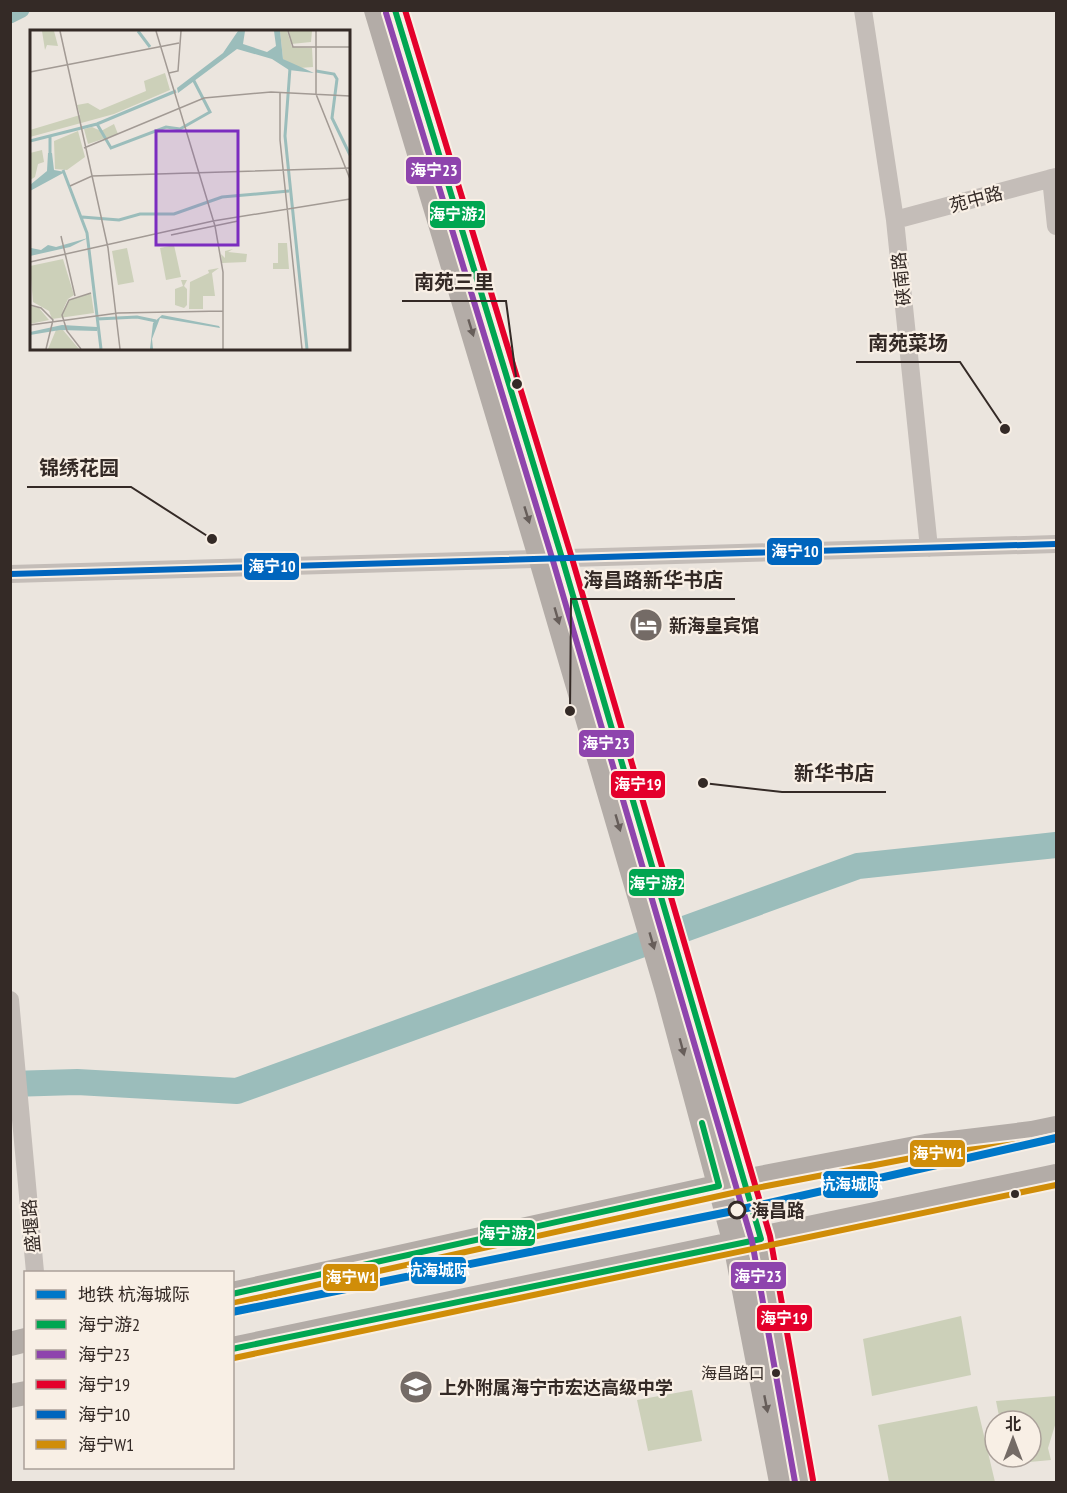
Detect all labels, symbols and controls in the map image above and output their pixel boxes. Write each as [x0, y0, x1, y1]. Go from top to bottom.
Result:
inset map [30, 30, 350, 350]
line badge: 海宁23 [405, 156, 462, 185]
text: 海宁23 [410, 160, 458, 180]
street label: 苑中路 [947, 181, 1005, 217]
line badge: 海宁游2 [429, 200, 486, 229]
text: 海宁游2 [429, 204, 485, 224]
street label: 硖南路 [887, 251, 915, 307]
callout: 南苑三里 [402, 263, 506, 301]
text: 南苑三里 [414, 269, 494, 295]
one-way arrow [467, 319, 476, 337]
callout: 南苑菜场 [856, 324, 960, 362]
text: 南苑菜场 [868, 330, 948, 356]
callout: 锦绣花园 [27, 449, 131, 487]
text: 锦绣花园 [39, 455, 119, 481]
one-way arrow [523, 506, 532, 524]
line badge: 海宁10 [766, 537, 823, 566]
text: 海宁10 [771, 541, 819, 561]
line badge: 海宁10 [243, 552, 300, 581]
text: 海宁10 [248, 556, 296, 576]
callout: 海昌路新华书店 [571, 561, 735, 599]
text: 海昌路新华书店 [583, 567, 723, 593]
one-way arrow [553, 607, 562, 625]
hotel icon: 新海皇宾馆 [628, 607, 664, 643]
place label: 新海皇宾馆 [669, 614, 759, 637]
line badge: 海宁23 [578, 729, 635, 758]
text: 海宁23 [582, 733, 630, 753]
callout: 新华书店 [782, 754, 886, 792]
text: 新华书店 [794, 760, 874, 786]
line badge: 海宁19 [610, 770, 666, 799]
text: 海宁19 [614, 774, 662, 794]
one-way arrow [614, 814, 623, 832]
line badge: 海宁游2 [628, 868, 685, 897]
text: 海宁游2 [629, 873, 685, 893]
one-way arrow [648, 932, 657, 950]
one-way arrow [677, 1038, 687, 1056]
line badge: 海宁W1 [909, 1139, 966, 1168]
text: 海宁W1 [912, 1143, 964, 1163]
line badge: 杭海城际 [822, 1170, 879, 1199]
text: 杭海城际 [819, 1174, 883, 1194]
unlabelled marker [1009, 1188, 1021, 1200]
street label: 盛堰路 [17, 1198, 45, 1254]
place label: 海昌路 [751, 1199, 805, 1222]
marker: 海昌路 [728, 1201, 746, 1219]
line badge: 海宁游2 [479, 1219, 536, 1247]
text: 海宁游2 [479, 1223, 535, 1243]
line badge: 杭海城际 [410, 1256, 467, 1285]
text: 杭海城际 [406, 1260, 470, 1280]
line badge: 海宁23 [730, 1261, 787, 1290]
line badge: 海宁W1 [322, 1263, 379, 1292]
text: 海宁23 [734, 1266, 782, 1286]
text: 海宁W1 [325, 1267, 377, 1287]
legend [24, 1271, 234, 1469]
text: 地铁 杭海城际 [78, 1283, 190, 1306]
line badge: 海宁19 [756, 1304, 813, 1332]
text: 海宁19 [760, 1308, 808, 1328]
text: 海宁游2 [78, 1313, 140, 1336]
text: 海宁23 [78, 1343, 130, 1366]
place label: 海昌路口 [701, 1363, 765, 1383]
marker: 海昌路口 [770, 1367, 782, 1379]
school or university icon: 上外附属海宁市宏达高级中学 [398, 1369, 434, 1405]
text: 海宁19 [78, 1373, 130, 1396]
place label: 上外附属海宁市宏达高级中学 [439, 1376, 673, 1399]
one-way arrow [762, 1395, 771, 1414]
text: 海宁10 [78, 1403, 130, 1426]
north arrow [983, 1409, 1043, 1469]
text: 北 [1005, 1414, 1021, 1434]
text: 海宁W1 [78, 1433, 134, 1456]

